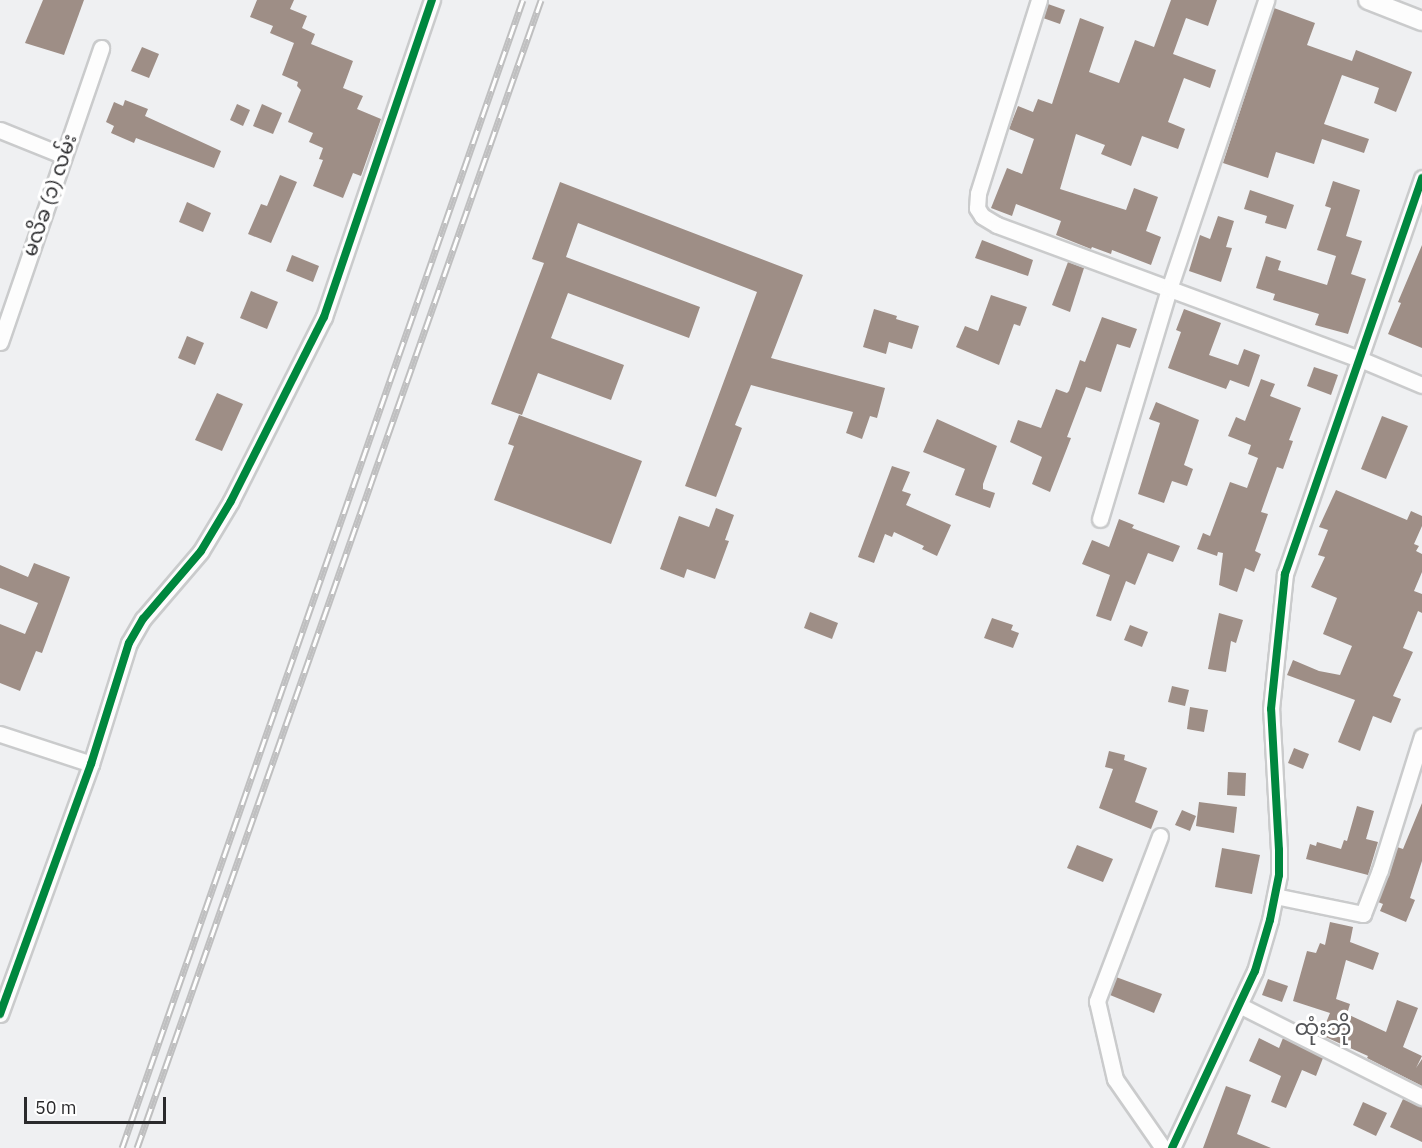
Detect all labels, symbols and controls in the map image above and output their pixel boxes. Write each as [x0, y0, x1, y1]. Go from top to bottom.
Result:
street label: မလိခ (၁) လမ်း [17, 131, 81, 259]
district label: ထုံးဘို [1294, 1014, 1352, 1040]
scale bar [27, 1085, 170, 1123]
text: 50 m [35, 1096, 77, 1119]

